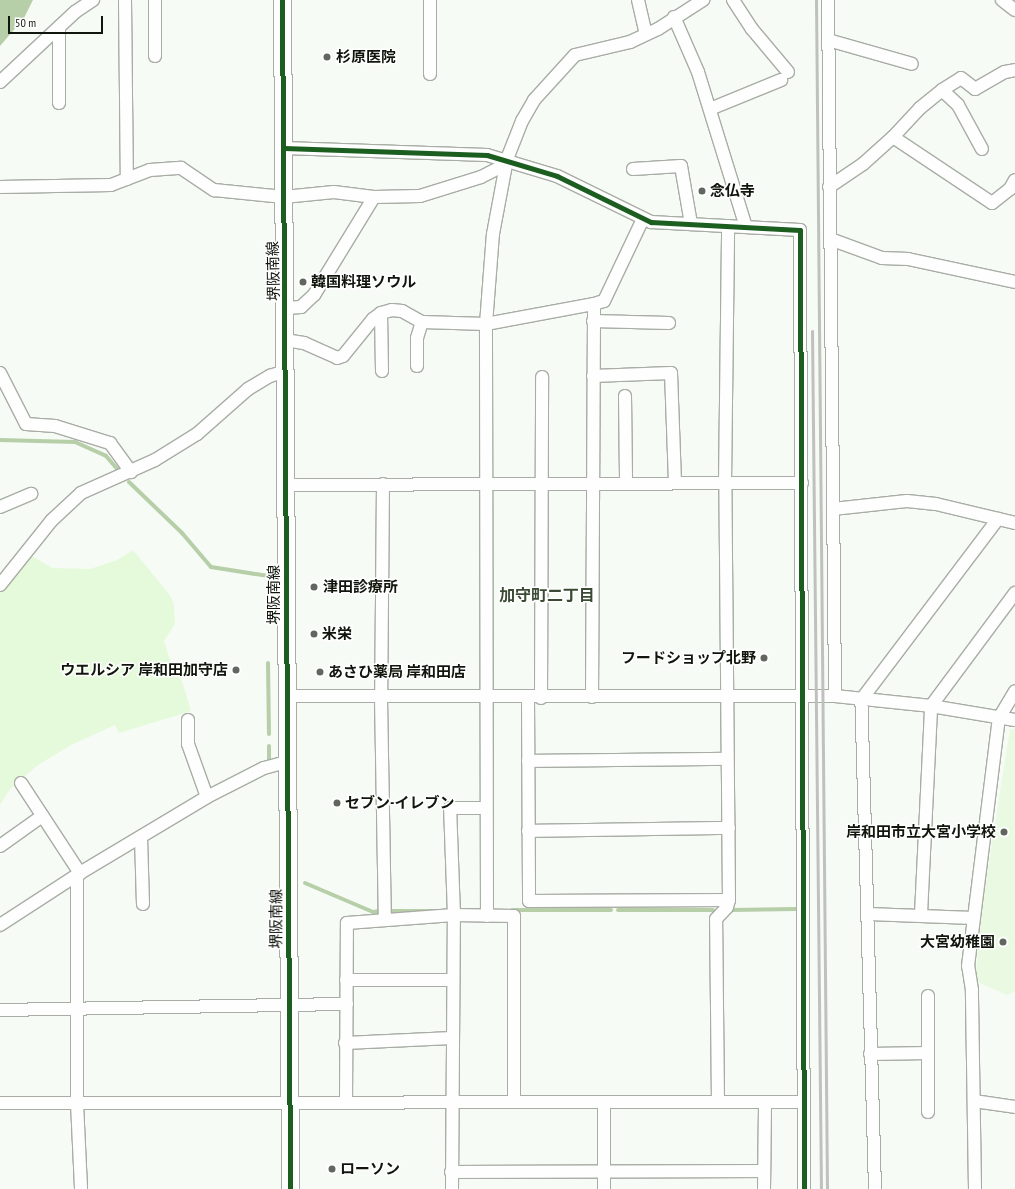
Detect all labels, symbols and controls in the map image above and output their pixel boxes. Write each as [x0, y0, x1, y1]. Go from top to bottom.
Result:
scale bar [10, 8, 105, 34]
text: 50 m [15, 15, 36, 30]
place label: 杉原医院 [336, 48, 396, 66]
marker: 杉原医院 [321, 51, 333, 63]
place label: 念仏寺 [710, 182, 755, 200]
marker: 念仏寺 [697, 186, 707, 196]
street label: 堺阪南線 [263, 241, 283, 301]
place label: 韓国料理ソウル [311, 273, 416, 291]
marker: 韓国料理ソウル [298, 277, 308, 287]
street label: 堺阪南線 [265, 565, 283, 625]
place label: 津田診療所 [323, 578, 398, 596]
marker: 津田診療所 [308, 581, 320, 593]
district label: 加守町二丁目 [499, 585, 595, 605]
place label: 米栄 [322, 625, 352, 643]
marker: 米栄 [309, 629, 319, 639]
place label: フードショップ北野 [621, 649, 756, 667]
marker: フードショップ北野 [759, 653, 769, 663]
place label: ウエルシア 岸和田加守店 [60, 661, 228, 679]
place label: あさひ薬局 岸和田店 [328, 663, 466, 681]
marker: ウエルシア 岸和田加守店 [231, 665, 241, 675]
marker: あさひ薬局 岸和田店 [315, 667, 325, 677]
place label: セブン-イレブン [345, 794, 454, 812]
marker: セブン-イレブン [332, 798, 342, 808]
place label: 岸和田市立大宮小学校 [846, 823, 996, 841]
marker: 岸和田市立大宮小学校 [999, 827, 1009, 837]
street label: 堺阪南線 [267, 889, 285, 949]
place label: 大宮幼稚園 [920, 933, 995, 951]
marker: 大宮幼稚園 [998, 937, 1008, 947]
place label: ローソン [340, 1160, 400, 1178]
marker: ローソン [327, 1164, 337, 1174]

